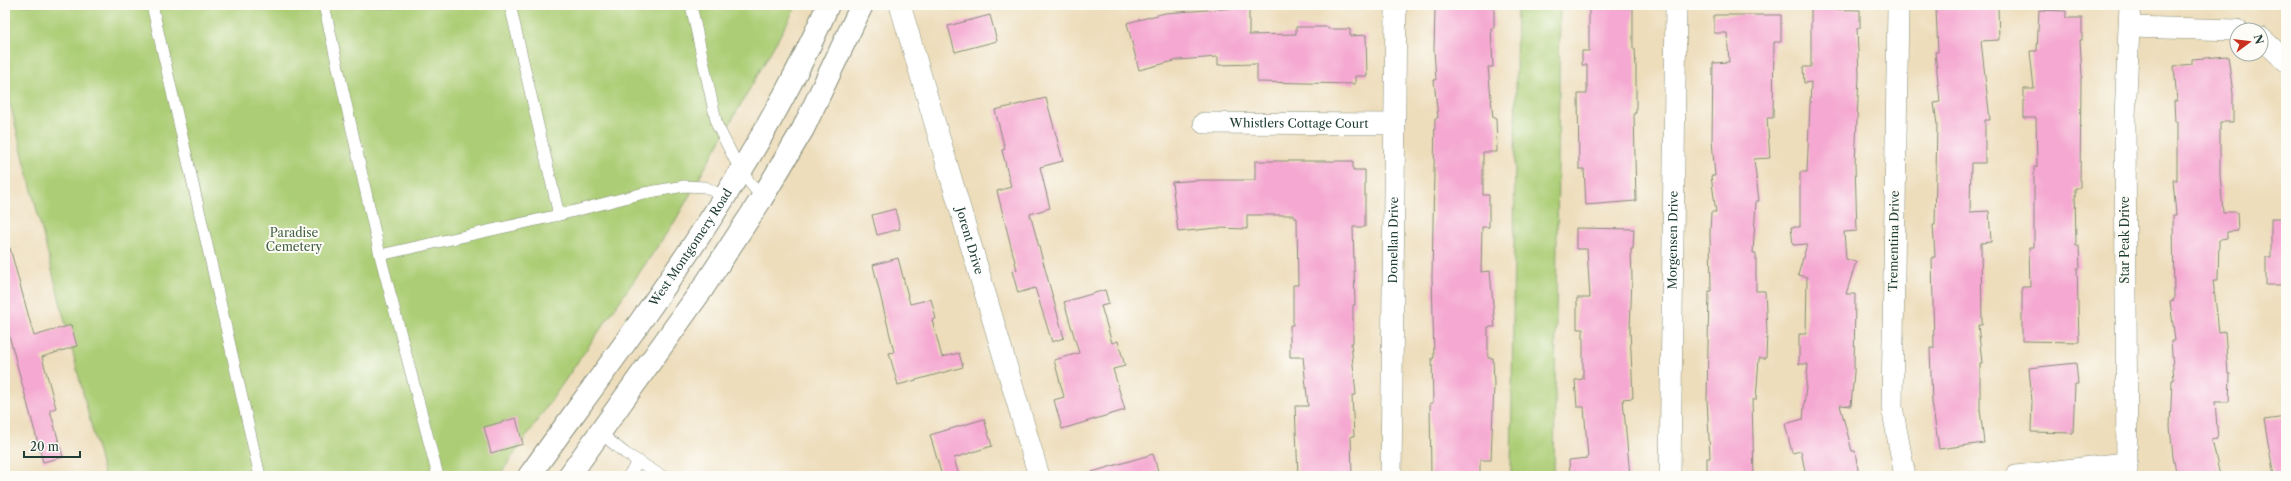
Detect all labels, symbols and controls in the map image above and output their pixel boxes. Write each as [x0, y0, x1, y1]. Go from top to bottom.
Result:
north arrow [2229, 22, 2269, 62]
text: N [2251, 33, 2267, 46]
street label: Whistlers Cottage Court [1229, 115, 1369, 131]
street label: West Montgomery Road [645, 185, 735, 310]
street label: Morgensen Drive [1664, 190, 1681, 289]
street label: Trementina Drive [1885, 190, 1902, 292]
street label: Donellan Drive [1385, 196, 1401, 283]
street label: Star Peak Drive [2117, 196, 2132, 284]
street label: Jorent Drive [953, 204, 987, 276]
park label: Paradise Cemetery [266, 225, 323, 254]
scale bar [24, 433, 80, 459]
text: 20 m [30, 439, 59, 454]

